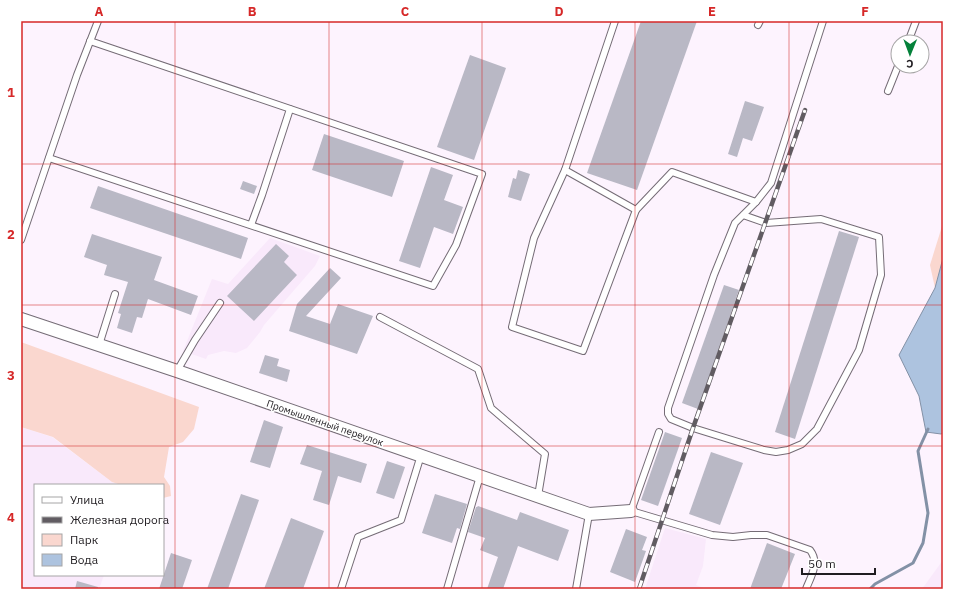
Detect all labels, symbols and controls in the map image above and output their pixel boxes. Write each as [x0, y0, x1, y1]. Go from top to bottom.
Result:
text: A [95, 3, 104, 20]
text: B [248, 3, 257, 20]
text: C [401, 3, 410, 20]
text: D [554, 3, 564, 20]
text: E [708, 3, 716, 20]
text: F [861, 3, 869, 20]
north arrow [890, 34, 930, 74]
text: С [906, 57, 914, 71]
text: 1 [7, 84, 15, 101]
text: 2 [7, 226, 15, 243]
text: 3 [7, 367, 15, 384]
street label: Промышленный переулок [265, 397, 386, 449]
legend [34, 484, 164, 576]
text: Улица [70, 492, 104, 507]
text: 4 [7, 509, 15, 526]
text: Железная дорога [70, 512, 170, 527]
text: Парк [70, 532, 99, 547]
scale bar [802, 550, 875, 576]
text: Вода [70, 552, 99, 567]
text: 50 m [808, 556, 836, 571]

